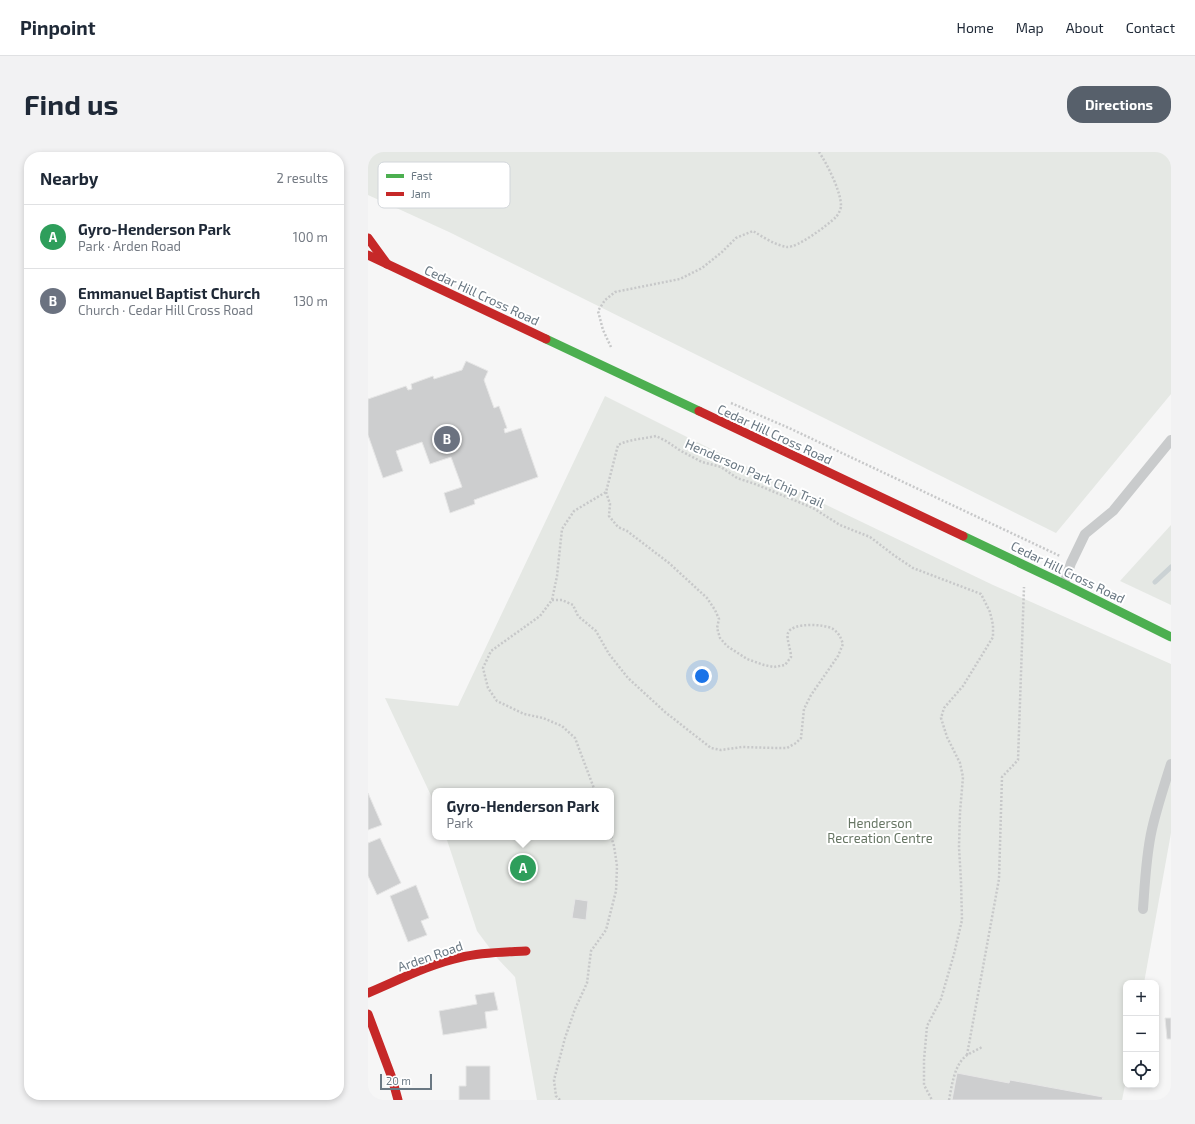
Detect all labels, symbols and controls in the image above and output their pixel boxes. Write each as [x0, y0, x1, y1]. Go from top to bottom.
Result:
text: Pinpoint [20, 16, 95, 39]
text: Home [957, 19, 994, 36]
text: Map [1016, 19, 1044, 36]
text: About [1066, 19, 1104, 36]
text: Contact [1126, 19, 1175, 36]
button: Directions [1067, 86, 1171, 123]
text: Find us [24, 87, 118, 121]
legend [378, 162, 510, 208]
text: Nearby [40, 168, 98, 188]
text: Fast [411, 169, 433, 182]
text: 2 results [276, 170, 328, 186]
text: Jam [411, 187, 430, 200]
text: Gyro-Henderson Park [78, 220, 231, 238]
text: A [49, 229, 57, 245]
text: 100 m [293, 229, 328, 245]
text: Park · Arden Road [78, 238, 181, 254]
street label: Cedar Hill Cross Road [422, 261, 542, 329]
text: Emmanuel Baptist Church [78, 284, 260, 302]
text: B [49, 293, 57, 309]
text: 130 m [293, 293, 328, 309]
text: Church · Cedar Hill Cross Road [78, 302, 253, 318]
street label: Cedar Hill Cross Road [715, 400, 835, 468]
pin: B [434, 424, 460, 454]
street label: Henderson Park Chip Trail [683, 435, 827, 511]
street label: Cedar Hill Cross Road [1008, 537, 1128, 607]
your location [692, 666, 712, 686]
popup [432, 788, 614, 840]
text: Gyro-Henderson Park [447, 797, 599, 815]
text: Park [447, 815, 473, 831]
park label: Henderson Recreation Centre [827, 815, 933, 846]
pin: A [510, 853, 536, 883]
street label: Arden Road [395, 937, 465, 975]
map controls [1123, 980, 1159, 1088]
button: + [1123, 980, 1159, 1016]
button: − [1123, 1016, 1159, 1052]
button: locate [1123, 1052, 1159, 1088]
scale bar [380, 1072, 432, 1091]
text: 20 m [386, 1074, 411, 1087]

